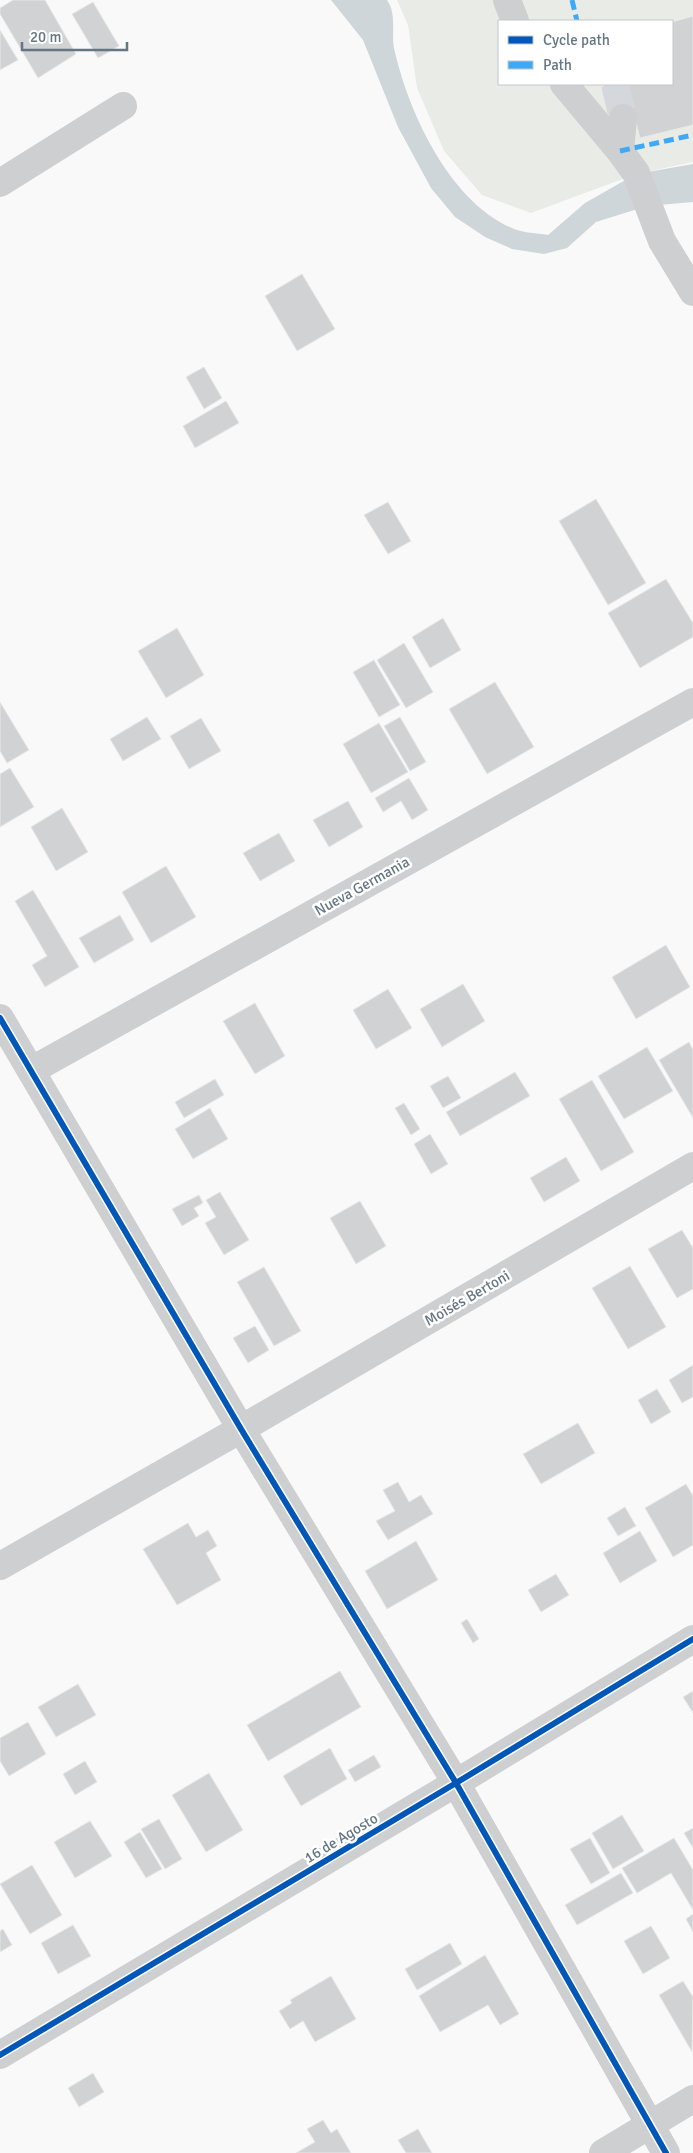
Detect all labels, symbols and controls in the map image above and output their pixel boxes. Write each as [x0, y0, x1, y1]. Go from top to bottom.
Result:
scale bar [22, 20, 128, 52]
legend [498, 20, 673, 85]
text: 20 m [30, 28, 61, 46]
text: Cycle path [543, 31, 610, 49]
text: Path [543, 56, 572, 74]
street label: Nueva Germania [312, 853, 412, 919]
street label: Moisés Bertoni [421, 1266, 513, 1330]
street label: 16 de Agosto [301, 1809, 381, 1867]

